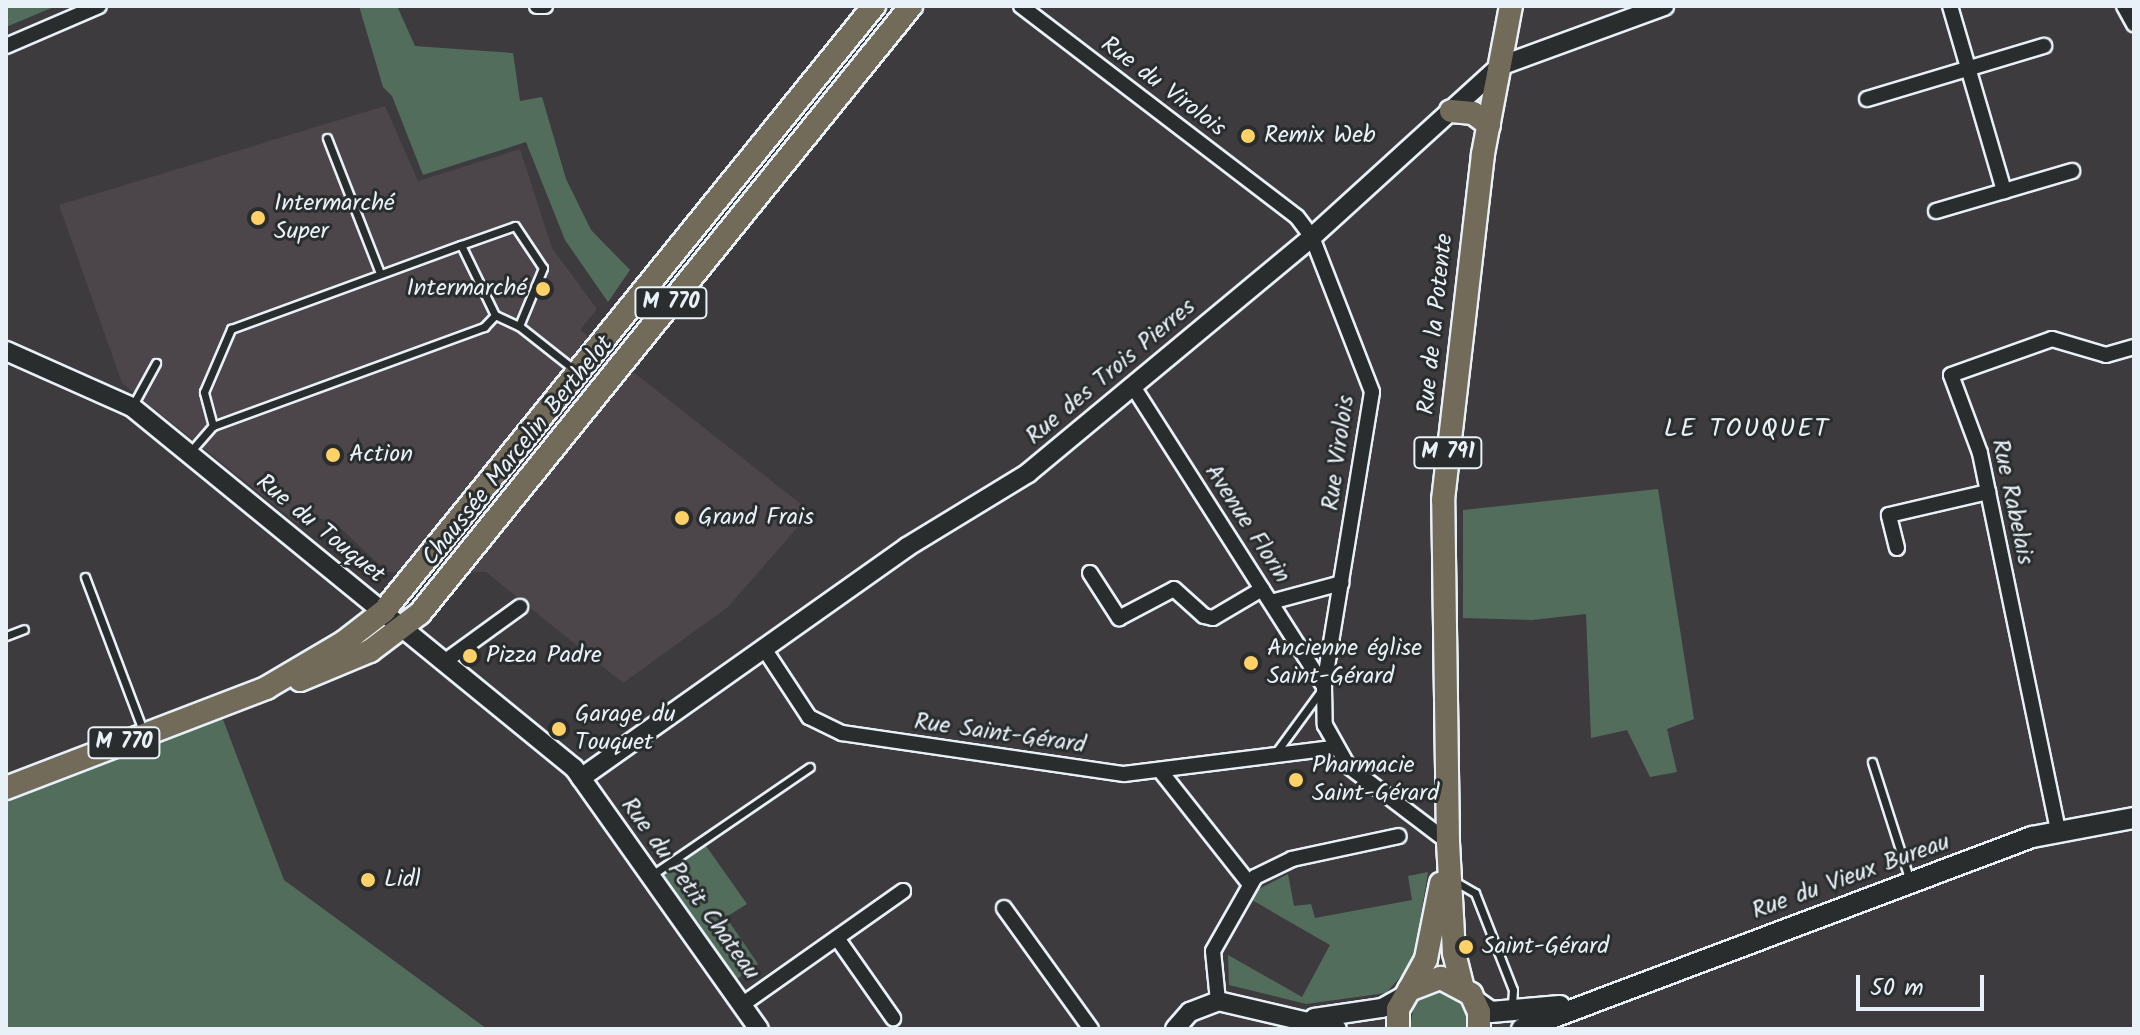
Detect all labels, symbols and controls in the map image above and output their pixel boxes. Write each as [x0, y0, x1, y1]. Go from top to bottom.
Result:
street label: Rue du Virolois [1095, 31, 1231, 143]
place label: Remix Web [1264, 122, 1376, 150]
marker: Remix Web [1239, 127, 1257, 145]
place label: Intermarché Super [274, 190, 395, 246]
marker: Intermarché Super [249, 209, 267, 227]
street label: Rue de la Potente [1412, 232, 1460, 416]
place label: Intermarché [406, 275, 527, 303]
marker: Intermarché [534, 280, 552, 298]
road number: M 770 [633, 285, 709, 321]
street label: Rue des Trois Pierres [1020, 293, 1202, 451]
street label: Chaussée Marcelin Berthelot [416, 330, 620, 572]
street label: Rue Virolois [1317, 394, 1361, 512]
district label: LE TOUQUET [1664, 414, 1830, 446]
road number: M 791 [1412, 435, 1484, 471]
street label: Rue Rabelais [1985, 437, 2039, 567]
place label: Action [349, 441, 413, 469]
marker: Action [324, 446, 342, 464]
street label: Avenue Florin [1198, 459, 1296, 589]
street label: Rue du Touquet [250, 468, 390, 590]
place label: Grand Frais [698, 504, 814, 532]
marker: Grand Frais [673, 509, 691, 527]
place label: Ancienne église Saint-Gérard [1267, 635, 1422, 691]
place label: Pizza Padre [486, 642, 602, 670]
marker: Pizza Padre [461, 647, 479, 665]
marker: Ancienne église Saint-Gérard [1242, 654, 1260, 672]
place label: Garage du Touquet [575, 701, 675, 757]
street label: Rue Saint-Gérard [912, 708, 1088, 760]
marker: Garage du Touquet [550, 720, 568, 738]
road number: M 770 [86, 725, 162, 761]
place label: Pharmacie Saint-Gérard [1312, 752, 1439, 808]
marker: Pharmacie Saint-Gérard [1287, 771, 1305, 789]
street label: Rue du Petit Chateau [614, 792, 766, 986]
street label: Rue du Vieux Bureau [1748, 828, 1954, 926]
place label: Lidl [384, 866, 421, 894]
marker: Lidl [359, 871, 377, 889]
place label: Saint-Gérard [1482, 933, 1609, 961]
marker: Saint-Gérard [1457, 938, 1475, 956]
scale bar [1860, 959, 1988, 1009]
text: 50 m [1870, 969, 1924, 1008]

